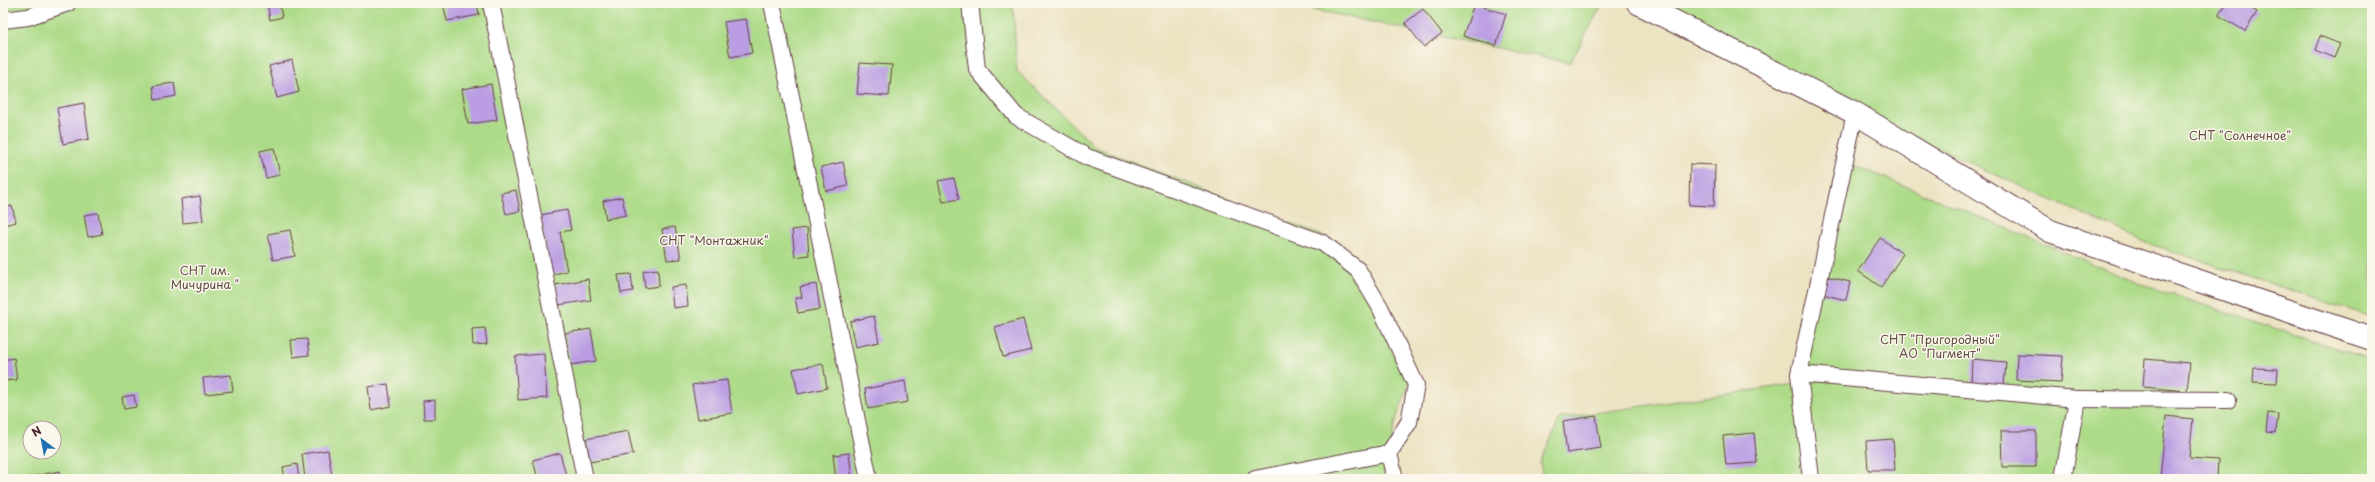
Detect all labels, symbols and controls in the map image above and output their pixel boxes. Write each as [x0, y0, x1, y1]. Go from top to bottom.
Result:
park label: СНТ "Солнечное" [2189, 126, 2291, 144]
park label: СНТ "Монтажник" [659, 231, 769, 249]
park label: СНТ им. Мичурина " [171, 261, 239, 293]
park label: СНТ "Пригородный" АО "Пигмент" [1880, 330, 2000, 362]
north arrow [22, 420, 62, 460]
text: N [28, 421, 45, 441]

